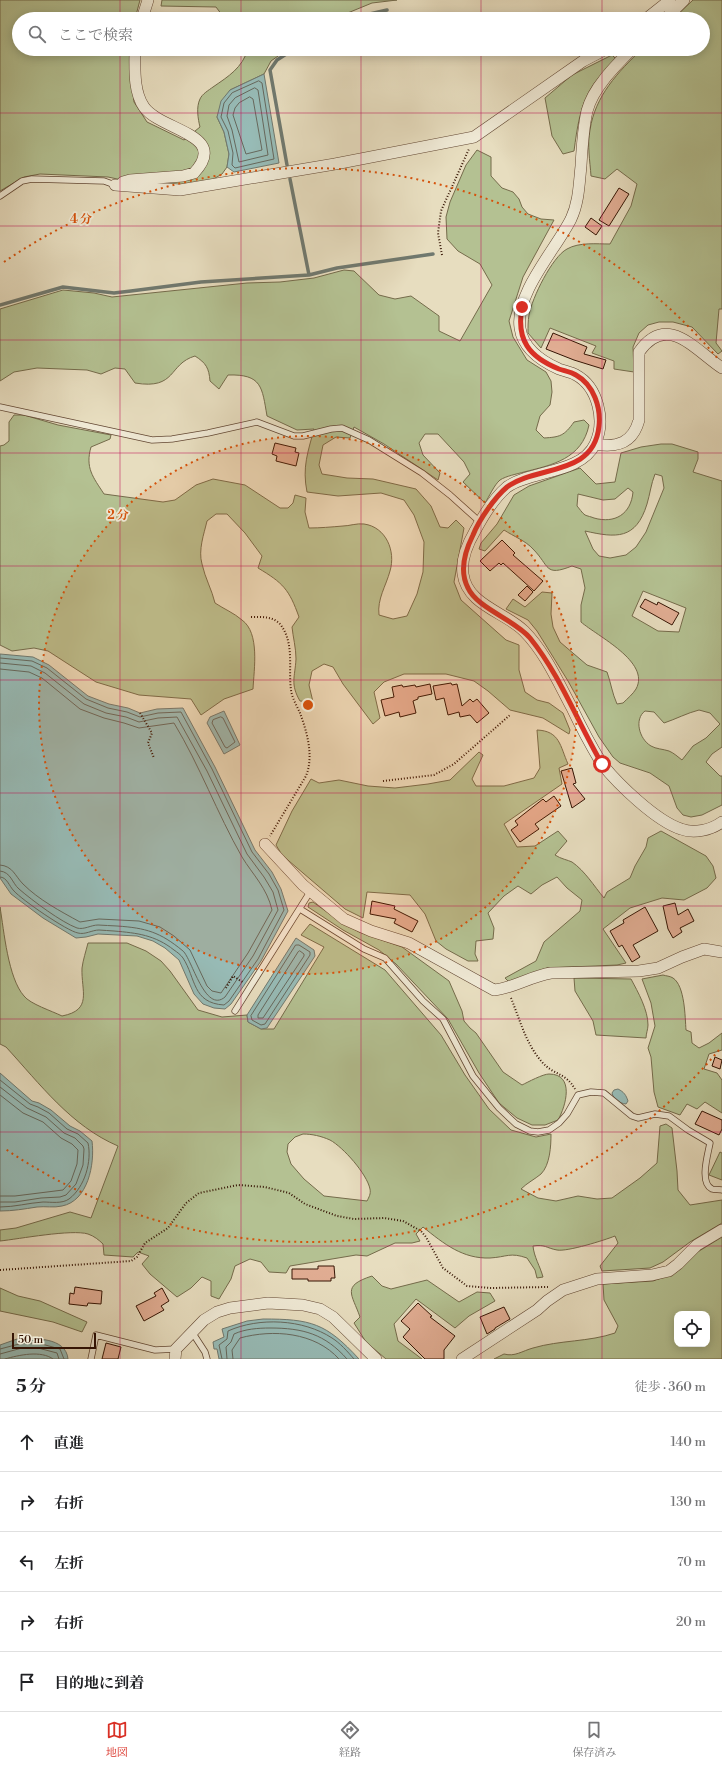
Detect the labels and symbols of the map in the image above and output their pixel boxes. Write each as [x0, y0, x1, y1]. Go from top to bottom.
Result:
text: 4 分 [70, 212, 92, 227]
route end [513, 298, 531, 316]
text: 2 分 [107, 508, 129, 523]
centre of rings [301, 698, 315, 712]
route start [593, 755, 611, 773]
scale bar [12, 1331, 96, 1350]

